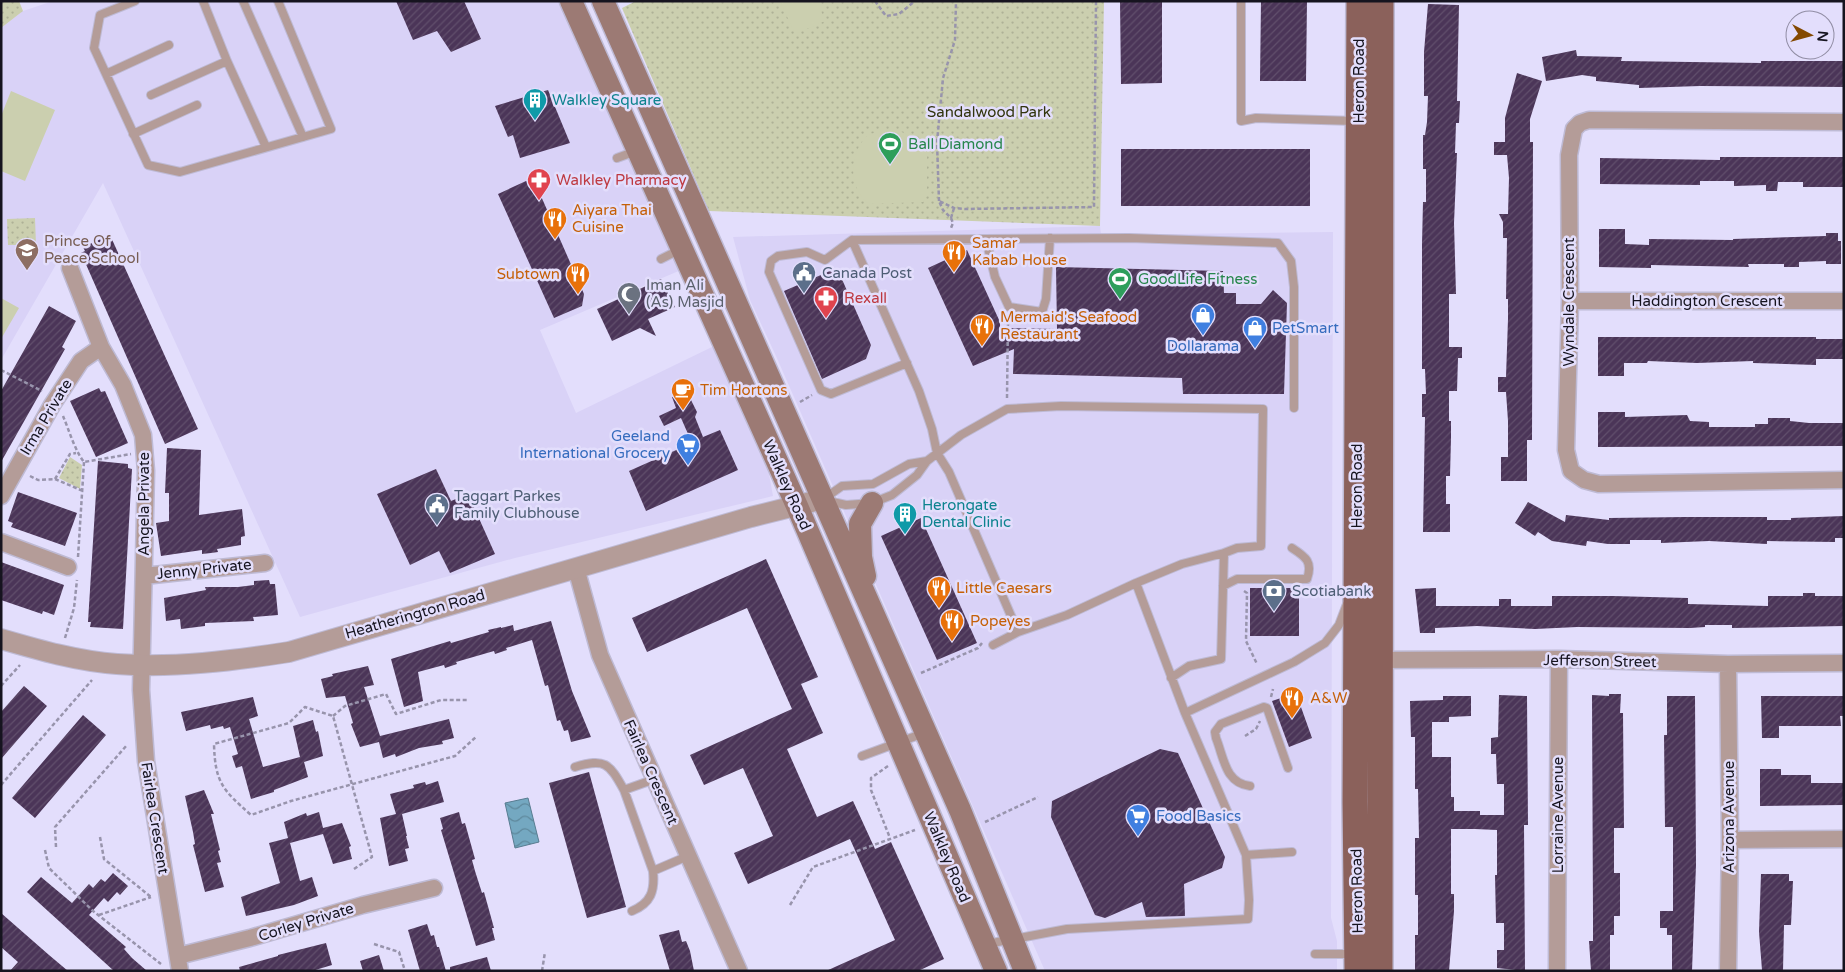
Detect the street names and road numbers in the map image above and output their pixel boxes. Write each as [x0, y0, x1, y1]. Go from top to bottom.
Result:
street label: Heron Road [1350, 39, 1368, 123]
street label: Wyndale Crescent [1560, 237, 1578, 366]
street label: Haddington Crescent [1631, 292, 1783, 310]
street label: Irma Private [16, 376, 76, 458]
street label: Walkley Road [759, 437, 815, 533]
street label: Heron Road [1348, 444, 1366, 528]
street label: Angela Private [135, 452, 153, 556]
street label: Jenny Private [156, 555, 252, 583]
street label: Heatherington Road [343, 585, 487, 643]
street label: Jefferson Street [1543, 651, 1657, 671]
street label: Fairlea Crescent [620, 717, 682, 828]
street label: Lorraine Avenue [1549, 757, 1567, 873]
street label: Fairlea Crescent [137, 761, 173, 876]
street label: Arizona Avenue [1720, 761, 1738, 873]
street label: Walkley Road [920, 809, 974, 905]
street label: Heron Road [1347, 848, 1367, 934]
street label: Corley Private [256, 899, 356, 945]

